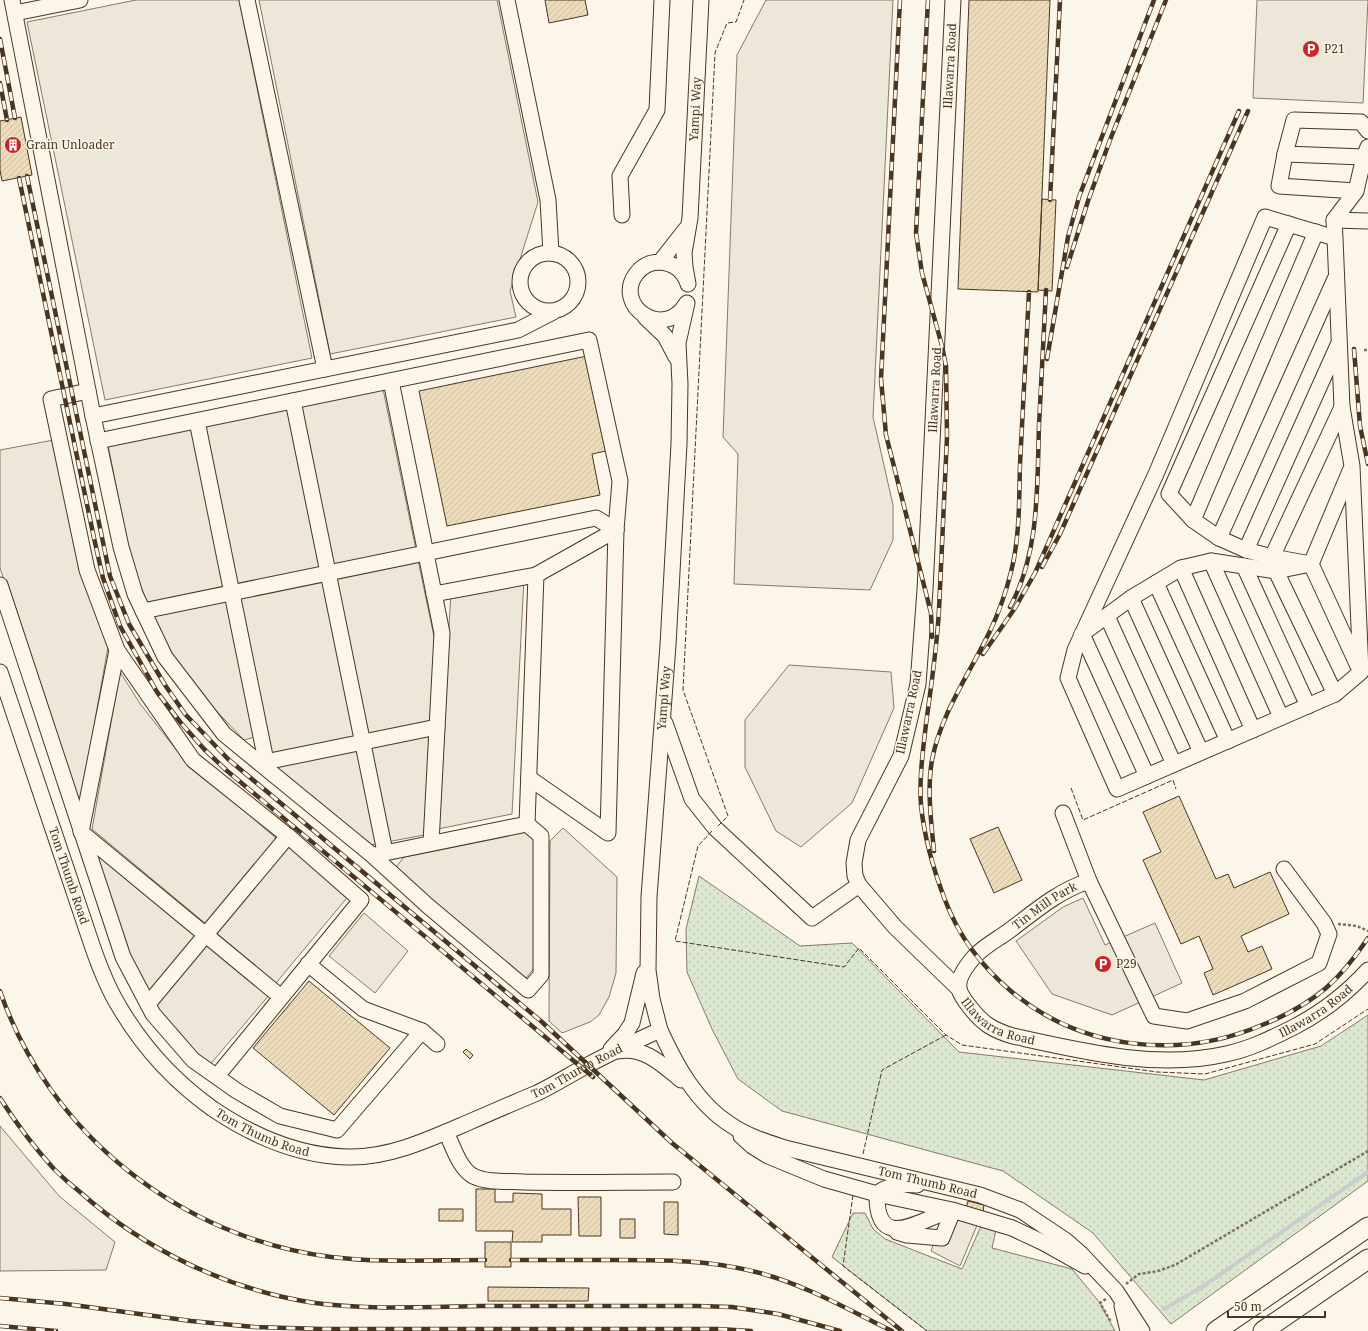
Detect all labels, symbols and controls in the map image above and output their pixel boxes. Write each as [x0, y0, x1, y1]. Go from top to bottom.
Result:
street label: Illawarra Road [939, 22, 960, 109]
parking icon: P21 [1301, 39, 1321, 59]
place label: P21 [1324, 40, 1345, 57]
street label: Yampi Way [685, 76, 705, 142]
building icon: Grain Unloader [3, 135, 23, 155]
place label: Grain Unloader [26, 136, 115, 153]
street label: Illawarra Road [924, 346, 945, 433]
street label: Yampi Way [653, 665, 674, 732]
street label: Illawarra Road [891, 668, 926, 756]
street label: Tom Thumb Road [45, 825, 94, 927]
street label: Tin Mill Park [1009, 877, 1080, 933]
parking icon: P29 [1093, 954, 1113, 974]
place label: P29 [1116, 955, 1137, 972]
street label: Illawarra Road [1276, 980, 1357, 1041]
street label: Illawarra Road [957, 994, 1037, 1049]
street label: Tom Thumb Road [529, 1039, 626, 1102]
street label: Tom Thumb Road [213, 1104, 312, 1160]
street label: Tom Thumb Road [877, 1162, 980, 1202]
scale bar [1228, 1293, 1325, 1319]
text: 50 m [1234, 1298, 1262, 1315]

